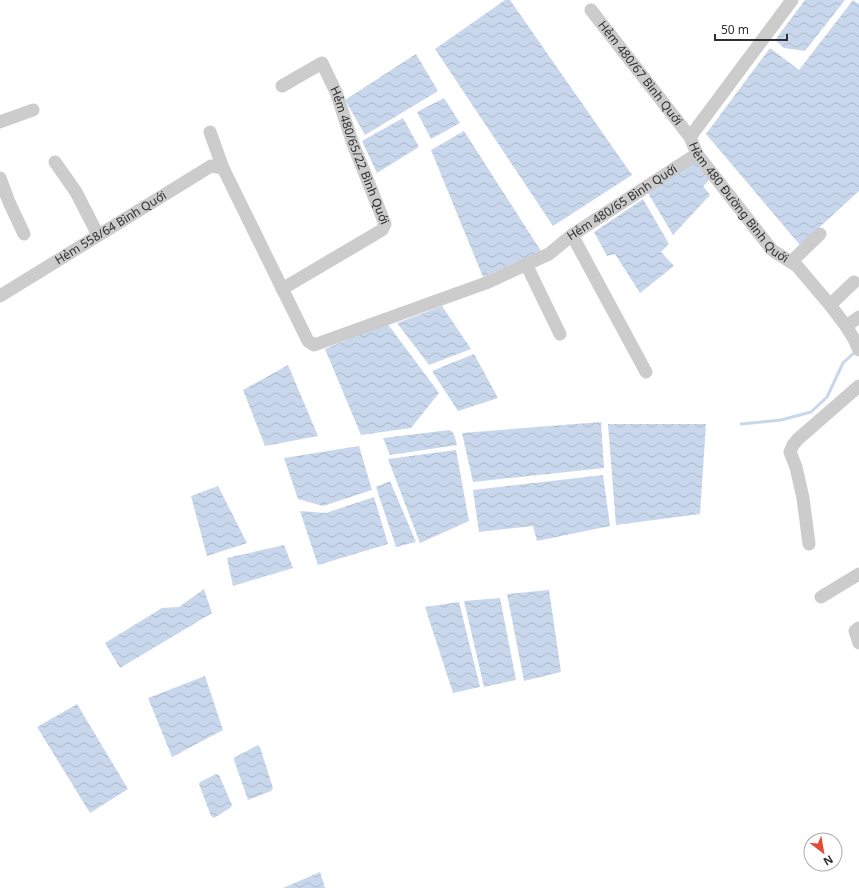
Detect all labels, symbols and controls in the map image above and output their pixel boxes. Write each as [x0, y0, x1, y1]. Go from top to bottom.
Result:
scale bar [715, 16, 787, 42]
street label: Hẻm 480/67 Bình Quới [594, 17, 687, 129]
text: 50 m [721, 21, 749, 38]
street label: Hẻm 480/65/22 Bình Quới [326, 83, 393, 227]
street label: Hẻm 480 Đường Bình Quới [685, 139, 792, 266]
street label: Hẻm 480/65 Bình Quới [563, 160, 680, 244]
street label: Hẻm 558/64 Bình Quới [51, 187, 169, 268]
north arrow [803, 832, 843, 872]
text: N [821, 852, 836, 870]

